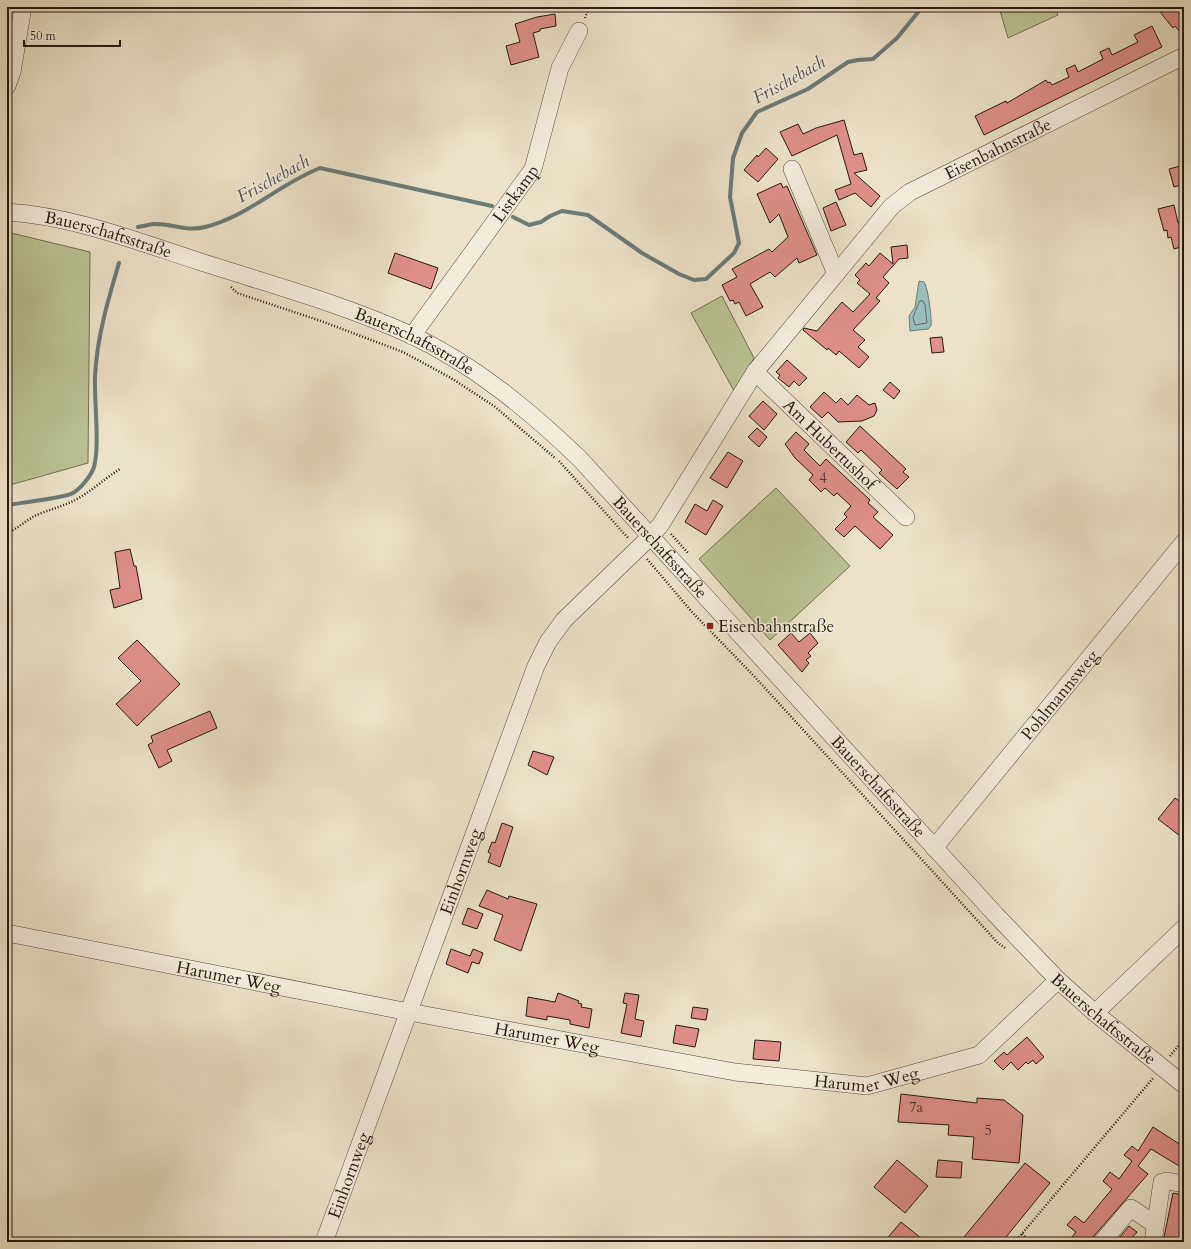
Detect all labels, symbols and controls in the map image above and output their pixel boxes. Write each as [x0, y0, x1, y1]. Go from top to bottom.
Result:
scale bar [24, 22, 120, 48]
text: 50 m [30, 28, 57, 44]
water label: Frischebach [748, 50, 830, 110]
street label: Eisenbahnstraße [940, 112, 1055, 185]
water label: Frischebach [232, 149, 314, 209]
street label: Listkamp [487, 160, 544, 227]
street label: Bauerschaftsstraße [43, 205, 175, 263]
street label: Bauerschaftsstraße [351, 302, 479, 380]
street label: Am Hubertushof [778, 394, 884, 496]
house number: 4 [819, 468, 827, 488]
street label: Bauerschaftsstraße [608, 491, 713, 603]
place label: Eisenbahnstraße [718, 615, 834, 638]
marker: Eisenbahnstraße [705, 621, 715, 631]
street label: Pohlmannsweg [1015, 644, 1103, 745]
street label: Bauerschaftsstraße [826, 730, 931, 843]
street label: Einhornweg [434, 825, 487, 918]
street label: Harumer Weg [174, 955, 283, 998]
street label: Bauerschaftsstraße [1046, 968, 1161, 1070]
street label: Harumer Weg [493, 1016, 602, 1058]
street label: Harumer Weg [813, 1061, 922, 1097]
house number: 7a [909, 1097, 924, 1117]
house number: 5 [984, 1120, 992, 1140]
street label: Einhornweg [322, 1129, 375, 1222]

